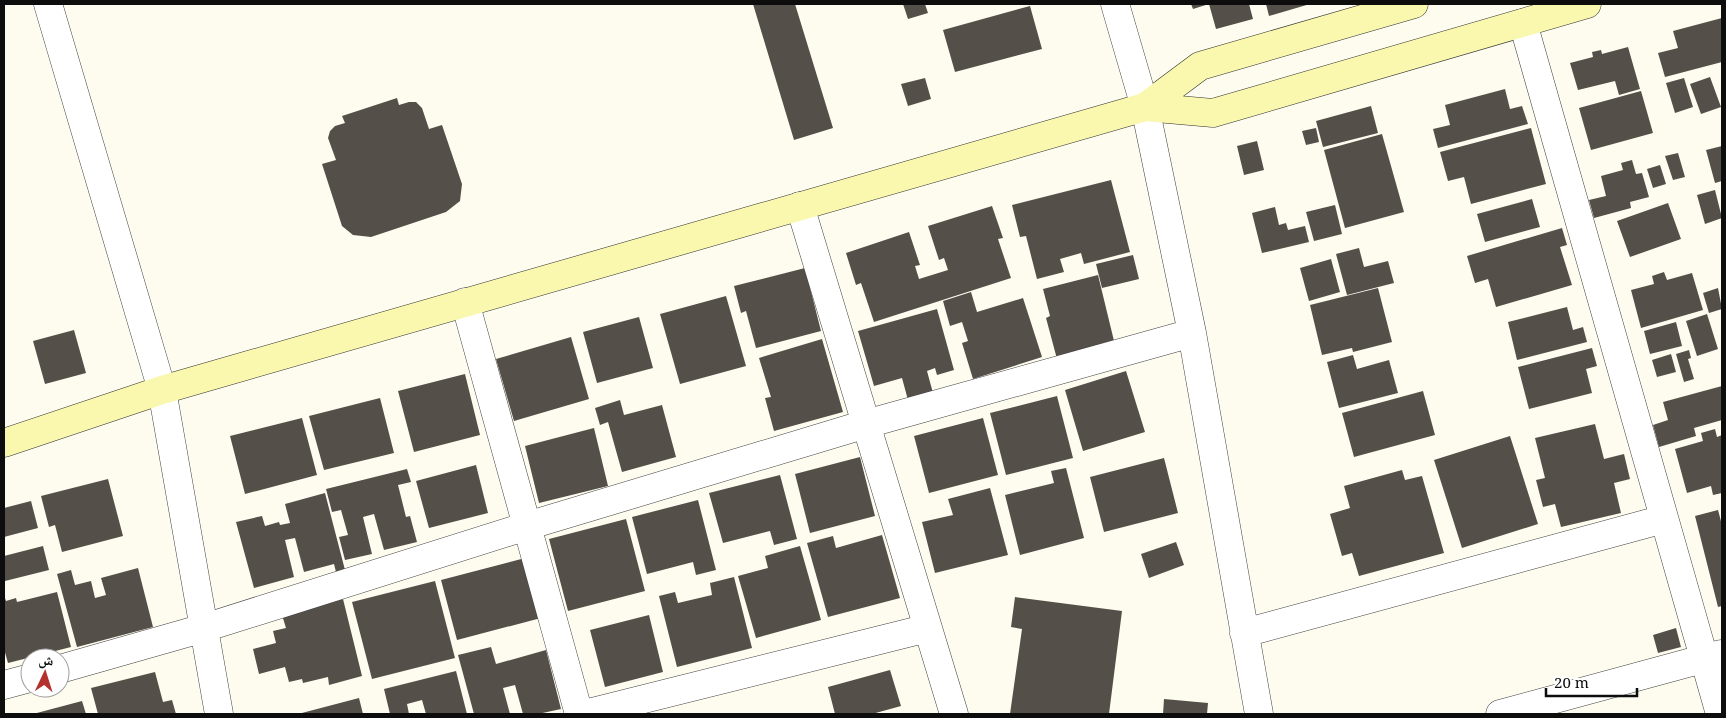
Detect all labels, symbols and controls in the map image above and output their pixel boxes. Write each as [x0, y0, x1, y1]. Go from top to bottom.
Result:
north arrow [20, 648, 70, 698]
text: ش [38, 650, 54, 670]
scale bar [1546, 666, 1637, 698]
text: 20 m [1554, 672, 1589, 692]

